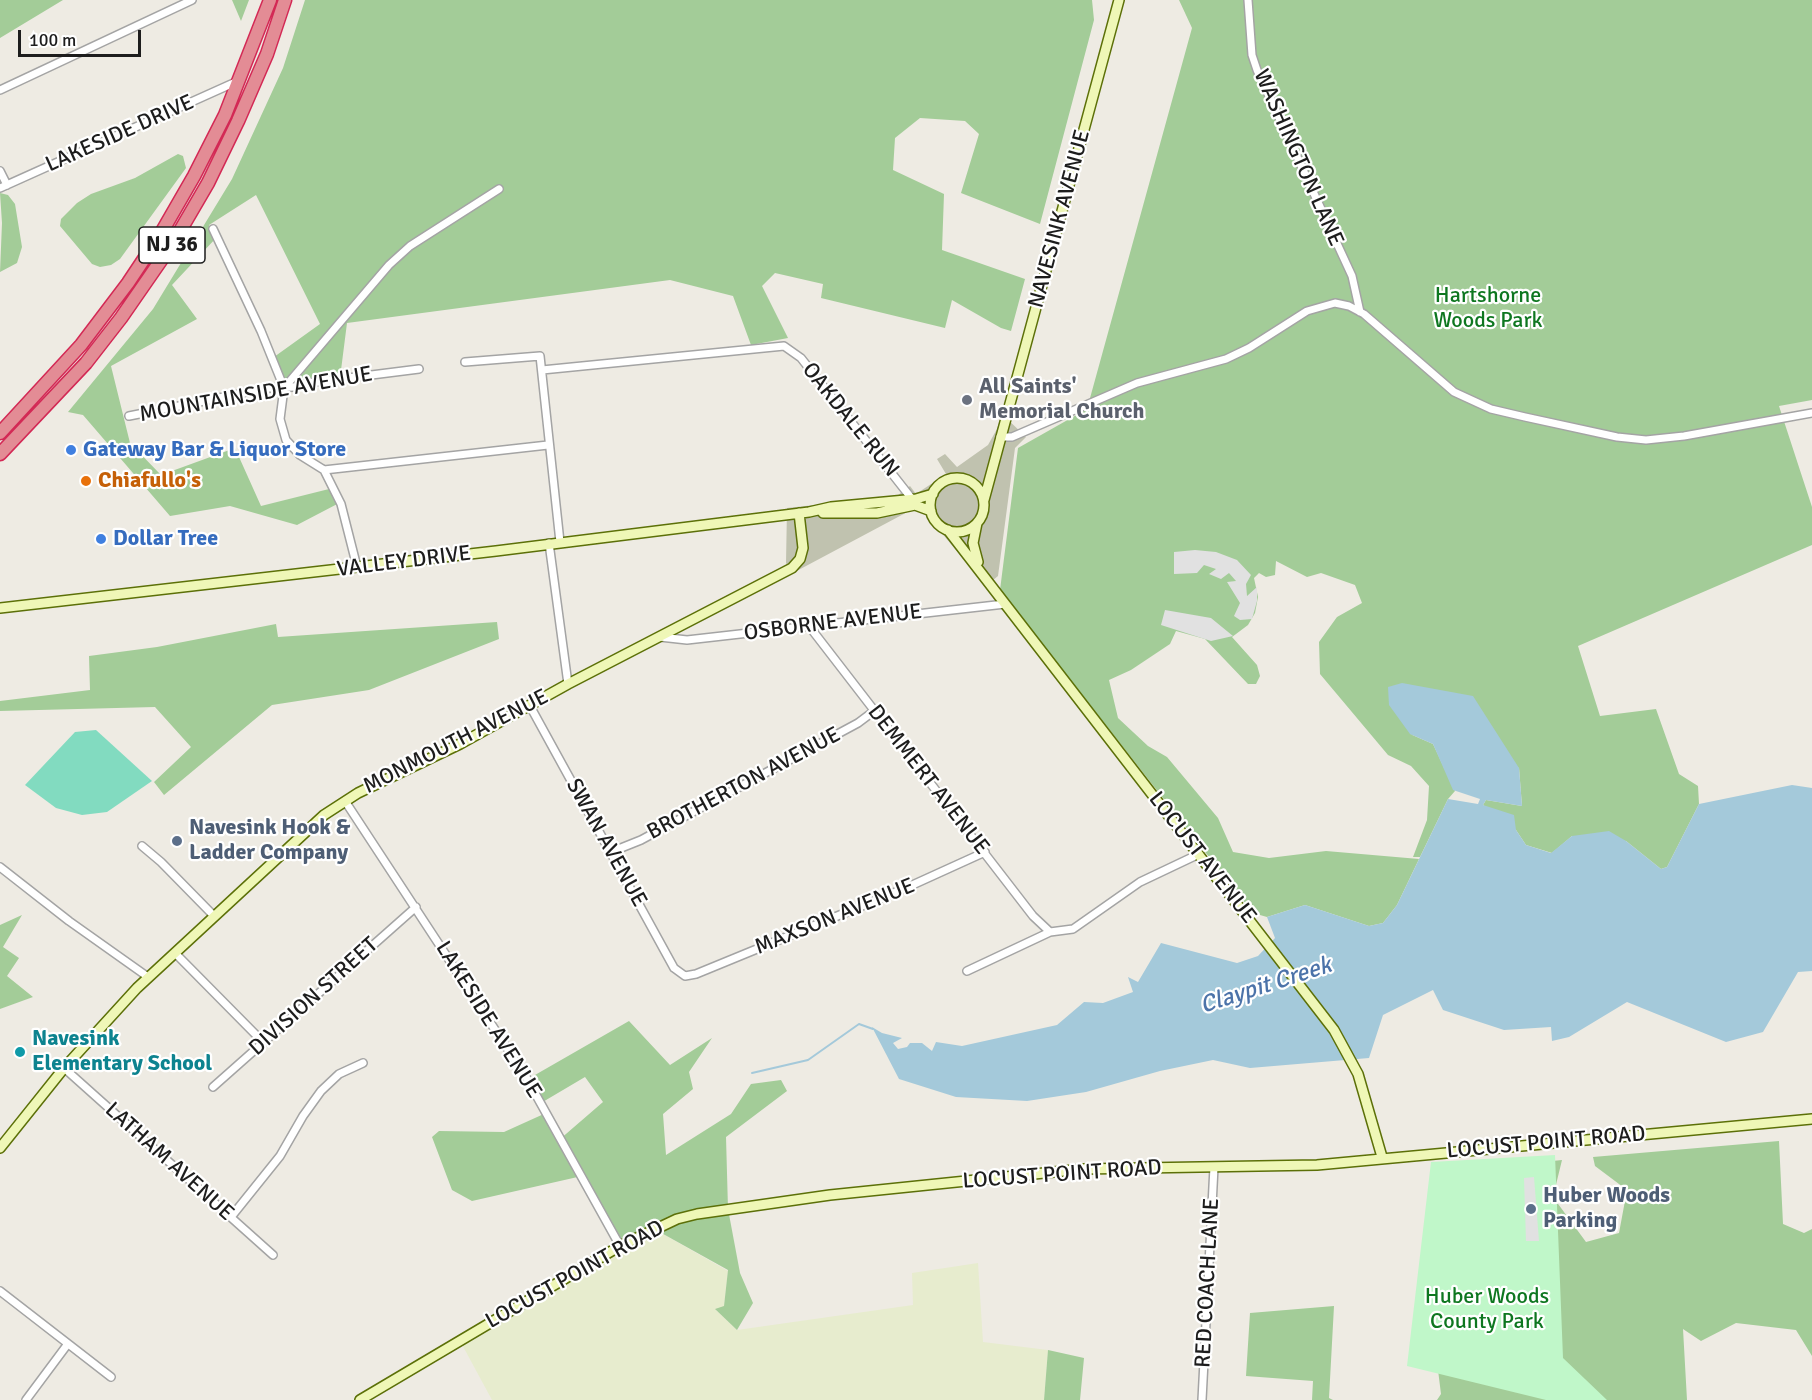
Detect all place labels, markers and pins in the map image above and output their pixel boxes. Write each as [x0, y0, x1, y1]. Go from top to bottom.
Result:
place label: All Saints' Memorial Church [979, 374, 1144, 426]
marker: All Saints' Memorial Church [960, 393, 974, 407]
place label: Gateway Bar & Liquor Store [83, 437, 346, 463]
marker: Gateway Bar & Liquor Store [64, 443, 78, 457]
place label: Chiafullo's [98, 468, 201, 494]
marker: Chiafullo's [79, 474, 93, 488]
place label: Dollar Tree [113, 526, 218, 552]
marker: Dollar Tree [94, 532, 108, 546]
place label: Navesink Hook & Ladder Company [189, 815, 350, 866]
marker: Navesink Hook & Ladder Company [170, 834, 184, 848]
place label: Navesink Elementary School [32, 1026, 212, 1078]
marker: Navesink Elementary School [13, 1045, 27, 1059]
place label: Huber Woods Parking [1543, 1183, 1670, 1234]
marker: Huber Woods Parking [1524, 1202, 1538, 1216]

